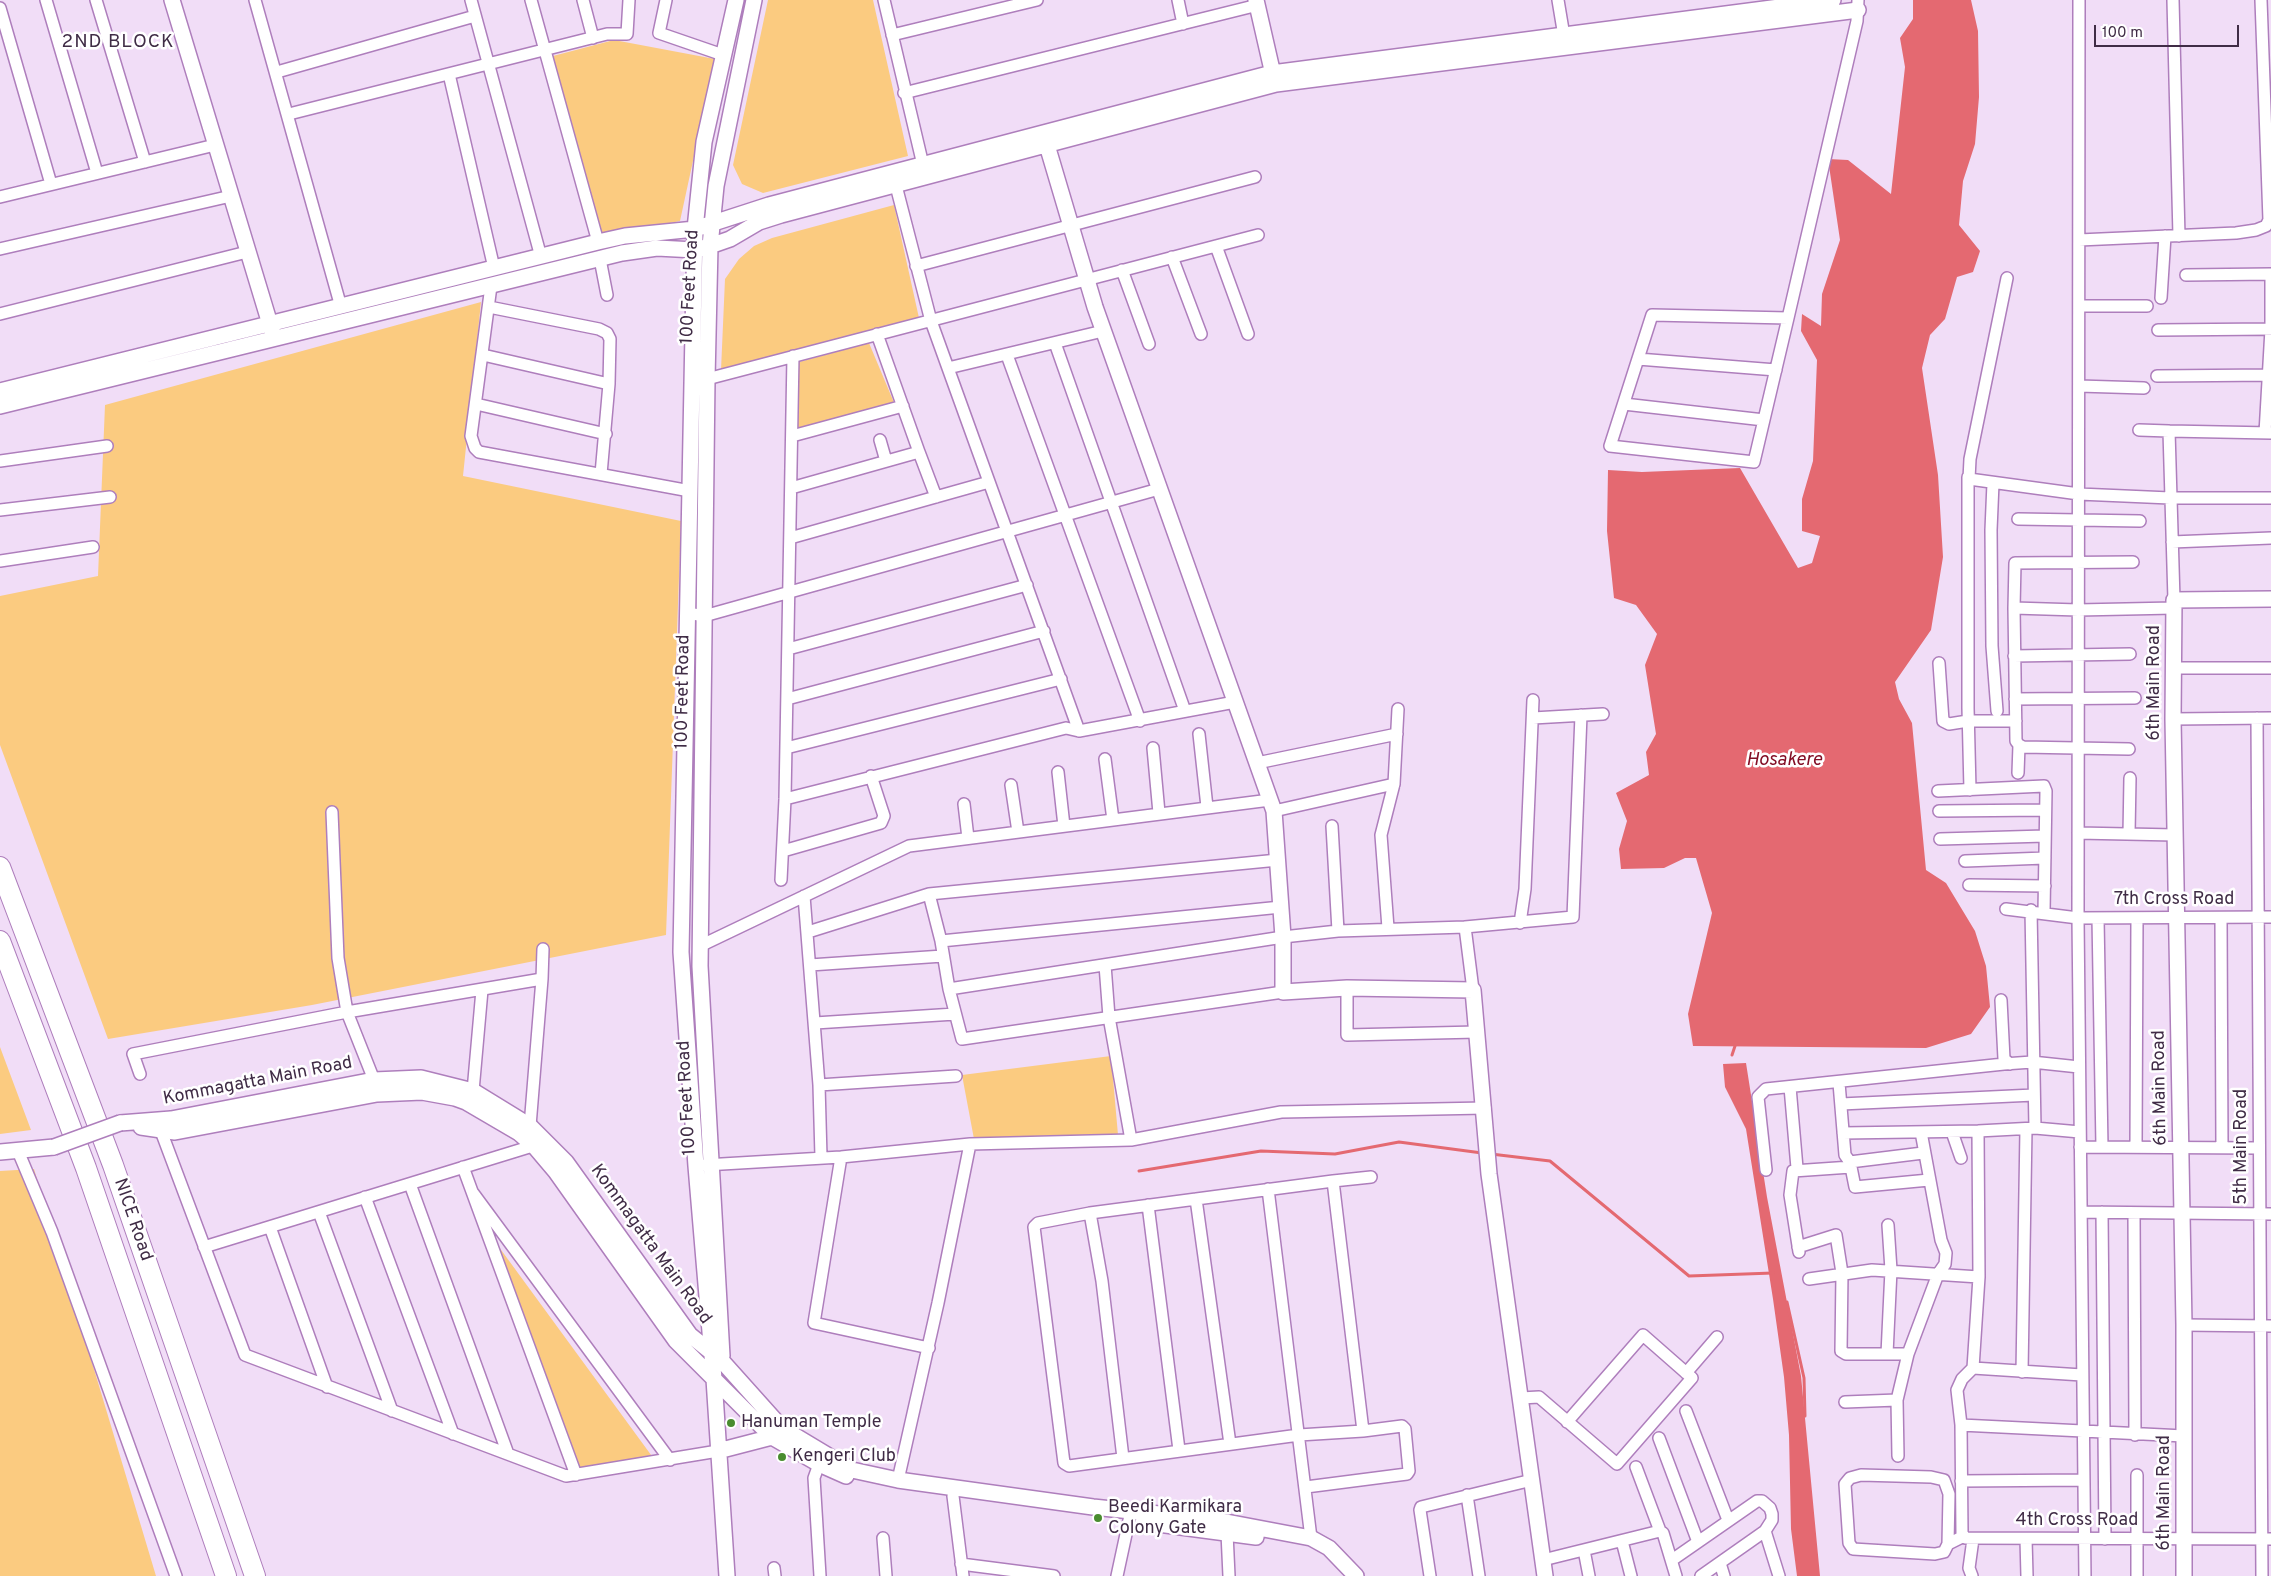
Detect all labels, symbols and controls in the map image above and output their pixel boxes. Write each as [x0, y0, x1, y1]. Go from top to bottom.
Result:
scale bar [2096, 15, 2241, 47]
text: 100 m [2102, 24, 2143, 43]
district label: 2ND BLOCK [60, 32, 176, 54]
street label: 100 Feet Road [677, 229, 705, 345]
street label: 6th Main Road [2144, 625, 2166, 741]
street label: 100 Feet Road [672, 634, 696, 750]
water label: Hosakere [1746, 750, 1822, 772]
street label: 7th Cross Road [2114, 889, 2234, 911]
street label: 6th Main Road [2149, 1030, 2173, 1146]
street label: 100 Feet Road [674, 1040, 702, 1156]
street label: Kommagatta Main Road [162, 1053, 354, 1111]
street label: 5th Main Road [2231, 1089, 2253, 1205]
street label: Kommagatta Main Road [585, 1161, 715, 1329]
street label: NICE Road [108, 1176, 156, 1264]
place label: Hanuman Temple [741, 1412, 881, 1434]
marker: Hanuman Temple [725, 1417, 737, 1429]
street label: 6th Main Road [2154, 1435, 2176, 1551]
place label: Kengeri Club [792, 1446, 896, 1468]
marker: Kengeri Club [776, 1451, 788, 1463]
place label: Beedi Karmikara Colony Gate [1108, 1497, 1242, 1540]
street label: 4th Cross Road [2016, 1510, 2138, 1532]
marker: Beedi Karmikara Colony Gate [1092, 1512, 1104, 1524]

